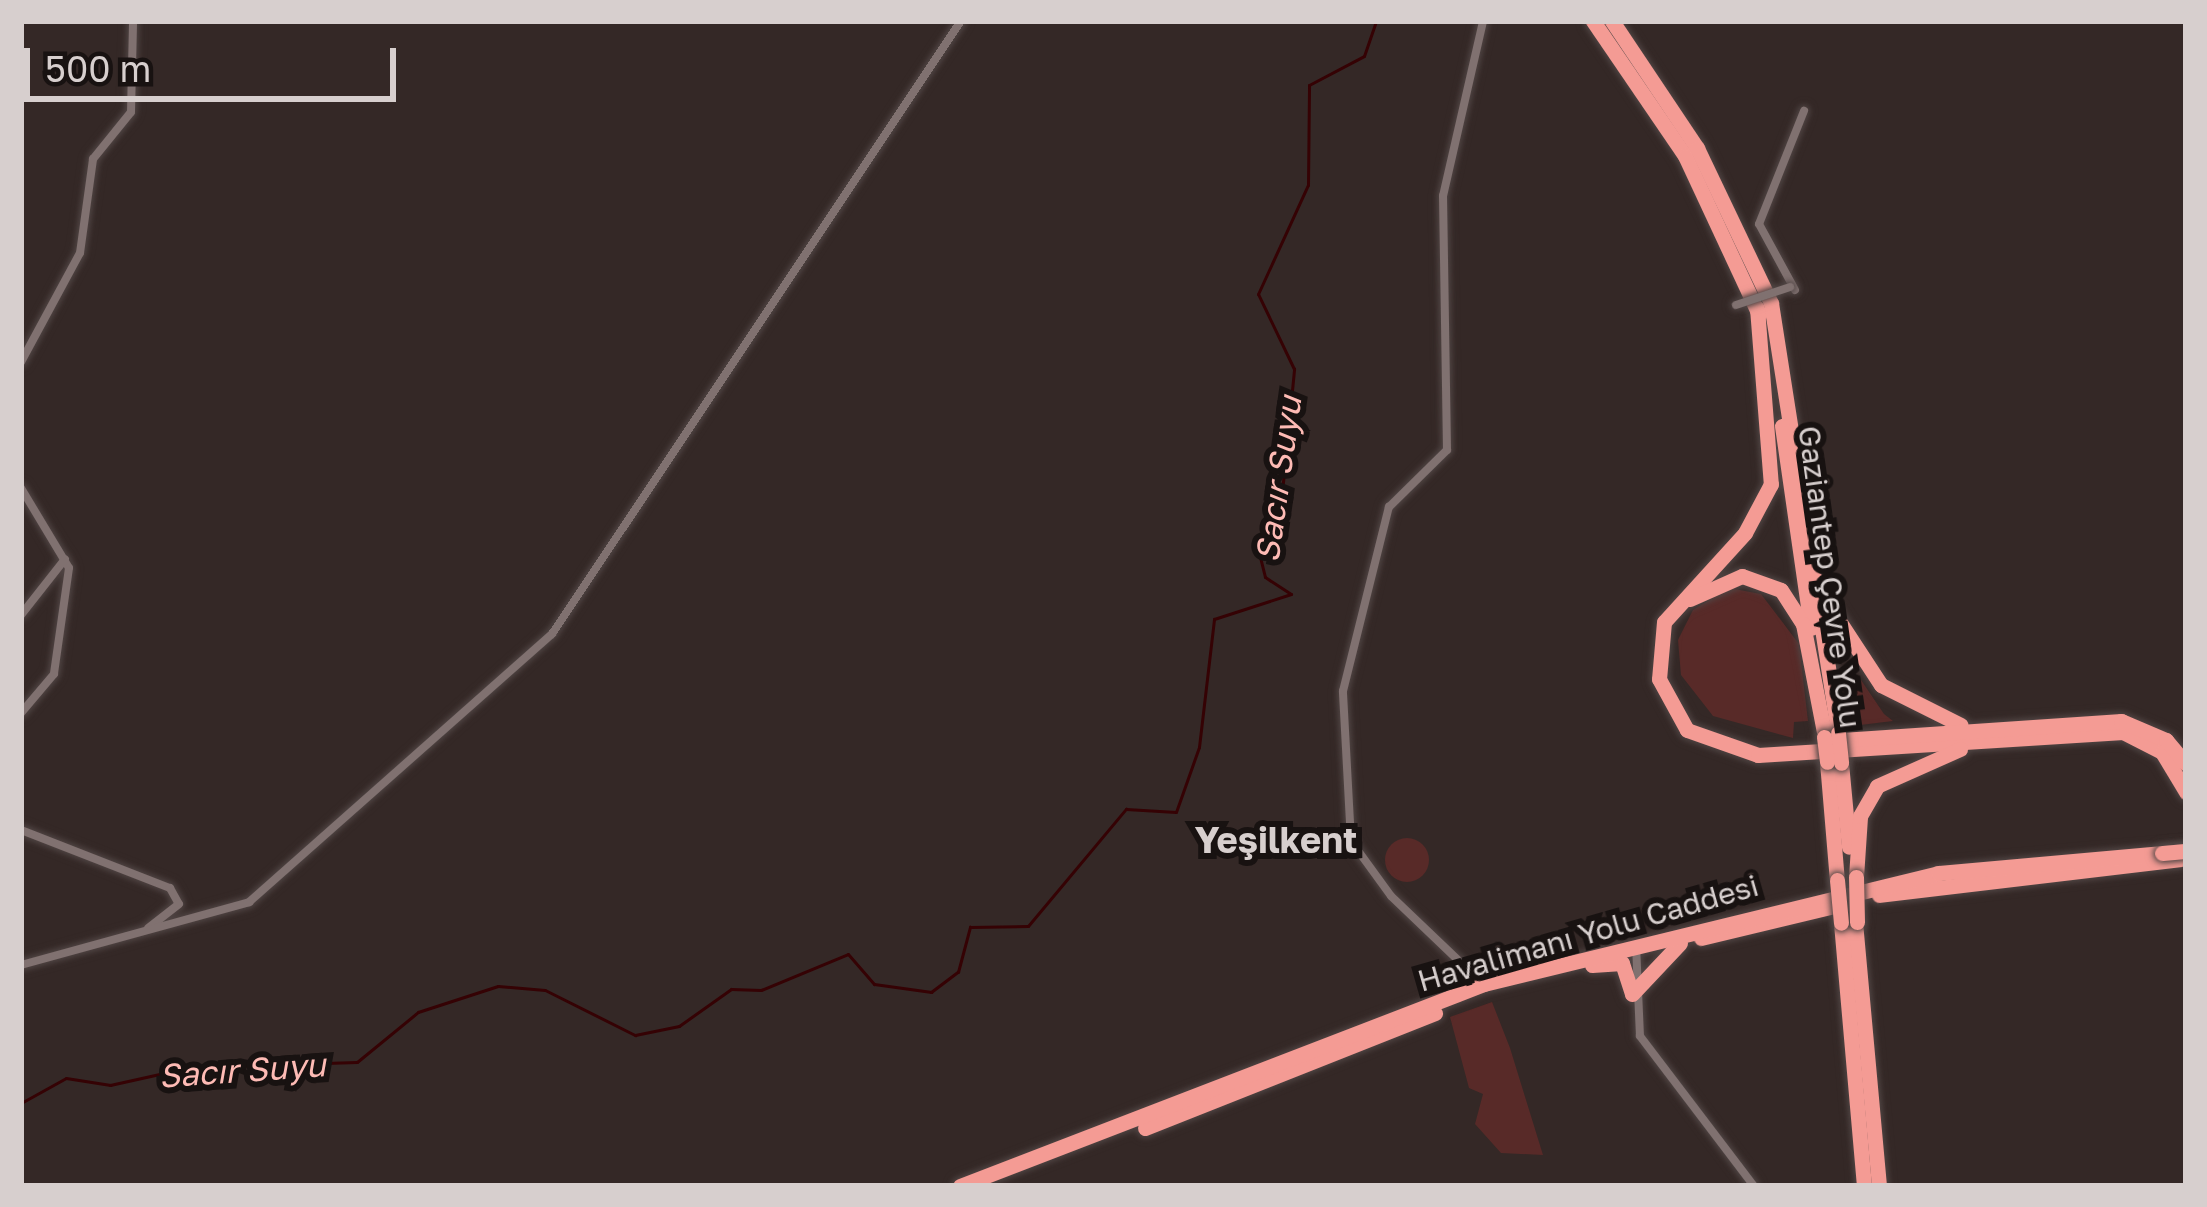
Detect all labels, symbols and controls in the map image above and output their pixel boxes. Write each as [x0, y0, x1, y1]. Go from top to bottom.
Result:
scale bar [30, 24, 402, 98]
text: 500 m [45, 47, 151, 90]
water label: Sacır Suyu [1247, 393, 1309, 565]
street label: Gaziantep Çevre Yolu [1791, 424, 1869, 730]
district label: Yeşilkent [1195, 818, 1357, 862]
street label: Havalimanı Yolu Caddesi [1413, 867, 1763, 999]
water label: Sacır Suyu [157, 1044, 327, 1096]

